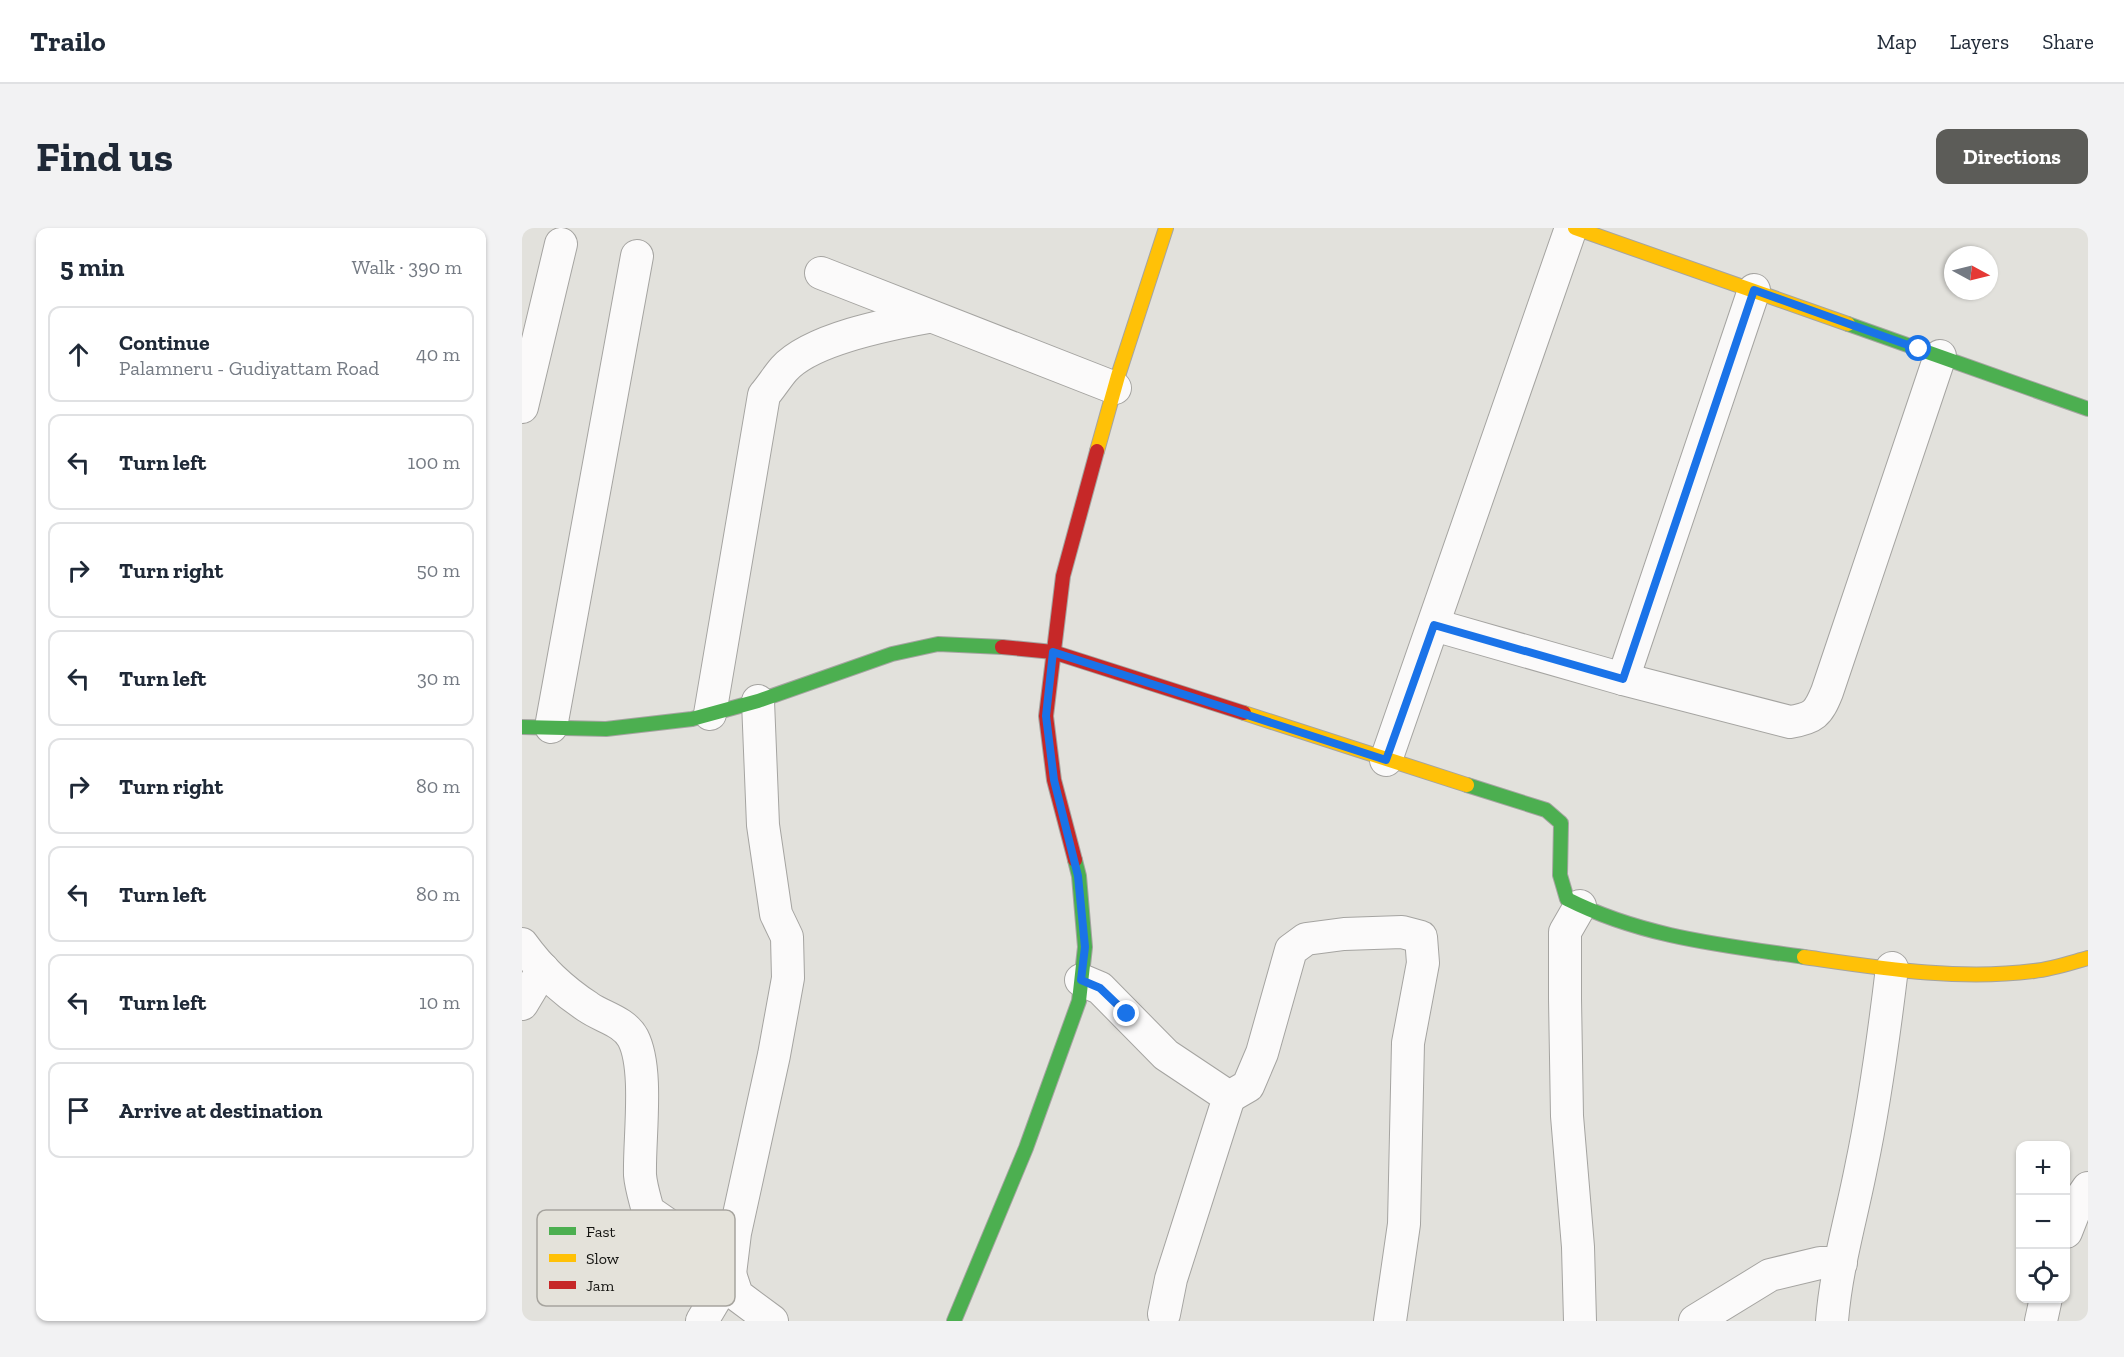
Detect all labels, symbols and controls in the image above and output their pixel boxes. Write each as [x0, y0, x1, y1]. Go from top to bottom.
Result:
text: Trailo [30, 25, 106, 58]
text: Map [1877, 29, 1917, 54]
text: Layers [1950, 29, 2009, 54]
text: Share [2042, 29, 2094, 54]
button: Directions [1936, 129, 2088, 184]
text: Find us [36, 131, 173, 182]
north arrow [1944, 246, 1998, 300]
text: 5 min [60, 251, 124, 283]
text: Walk · 390 m [352, 255, 462, 279]
text: Continue [119, 329, 210, 356]
route start [1905, 335, 1931, 361]
icon: ahead [62, 338, 95, 371]
text: 40 m [416, 342, 460, 366]
text: Palamneru - Gudiyattam Road [119, 356, 379, 380]
icon: left [62, 446, 95, 479]
text: Turn left [119, 449, 206, 476]
text: 100 m [407, 450, 460, 474]
icon: right [62, 554, 95, 587]
text: Turn right [119, 557, 223, 584]
text: 50 m [416, 558, 460, 582]
icon: left [62, 662, 95, 695]
text: Turn left [119, 665, 206, 692]
text: 30 m [417, 666, 460, 690]
icon: right [62, 770, 95, 803]
text: Turn right [119, 773, 223, 800]
text: 80 m [416, 774, 460, 798]
icon: left [62, 878, 95, 911]
text: Turn left [119, 881, 206, 908]
text: 80 m [416, 882, 460, 906]
icon: left [62, 986, 95, 1019]
text: Turn left [119, 989, 206, 1016]
text: 10 m [419, 990, 460, 1014]
route end [1113, 1000, 1139, 1026]
icon: arrive [62, 1094, 95, 1127]
text: Arrive at destination [119, 1097, 322, 1124]
map controls [2016, 1141, 2070, 1303]
button: + [2016, 1141, 2070, 1195]
button: − [2016, 1195, 2070, 1249]
legend [537, 1210, 735, 1306]
text: Fast [586, 1222, 615, 1241]
text: Slow [586, 1249, 620, 1268]
button: locate [2016, 1249, 2070, 1303]
text: Jam [586, 1276, 615, 1295]

